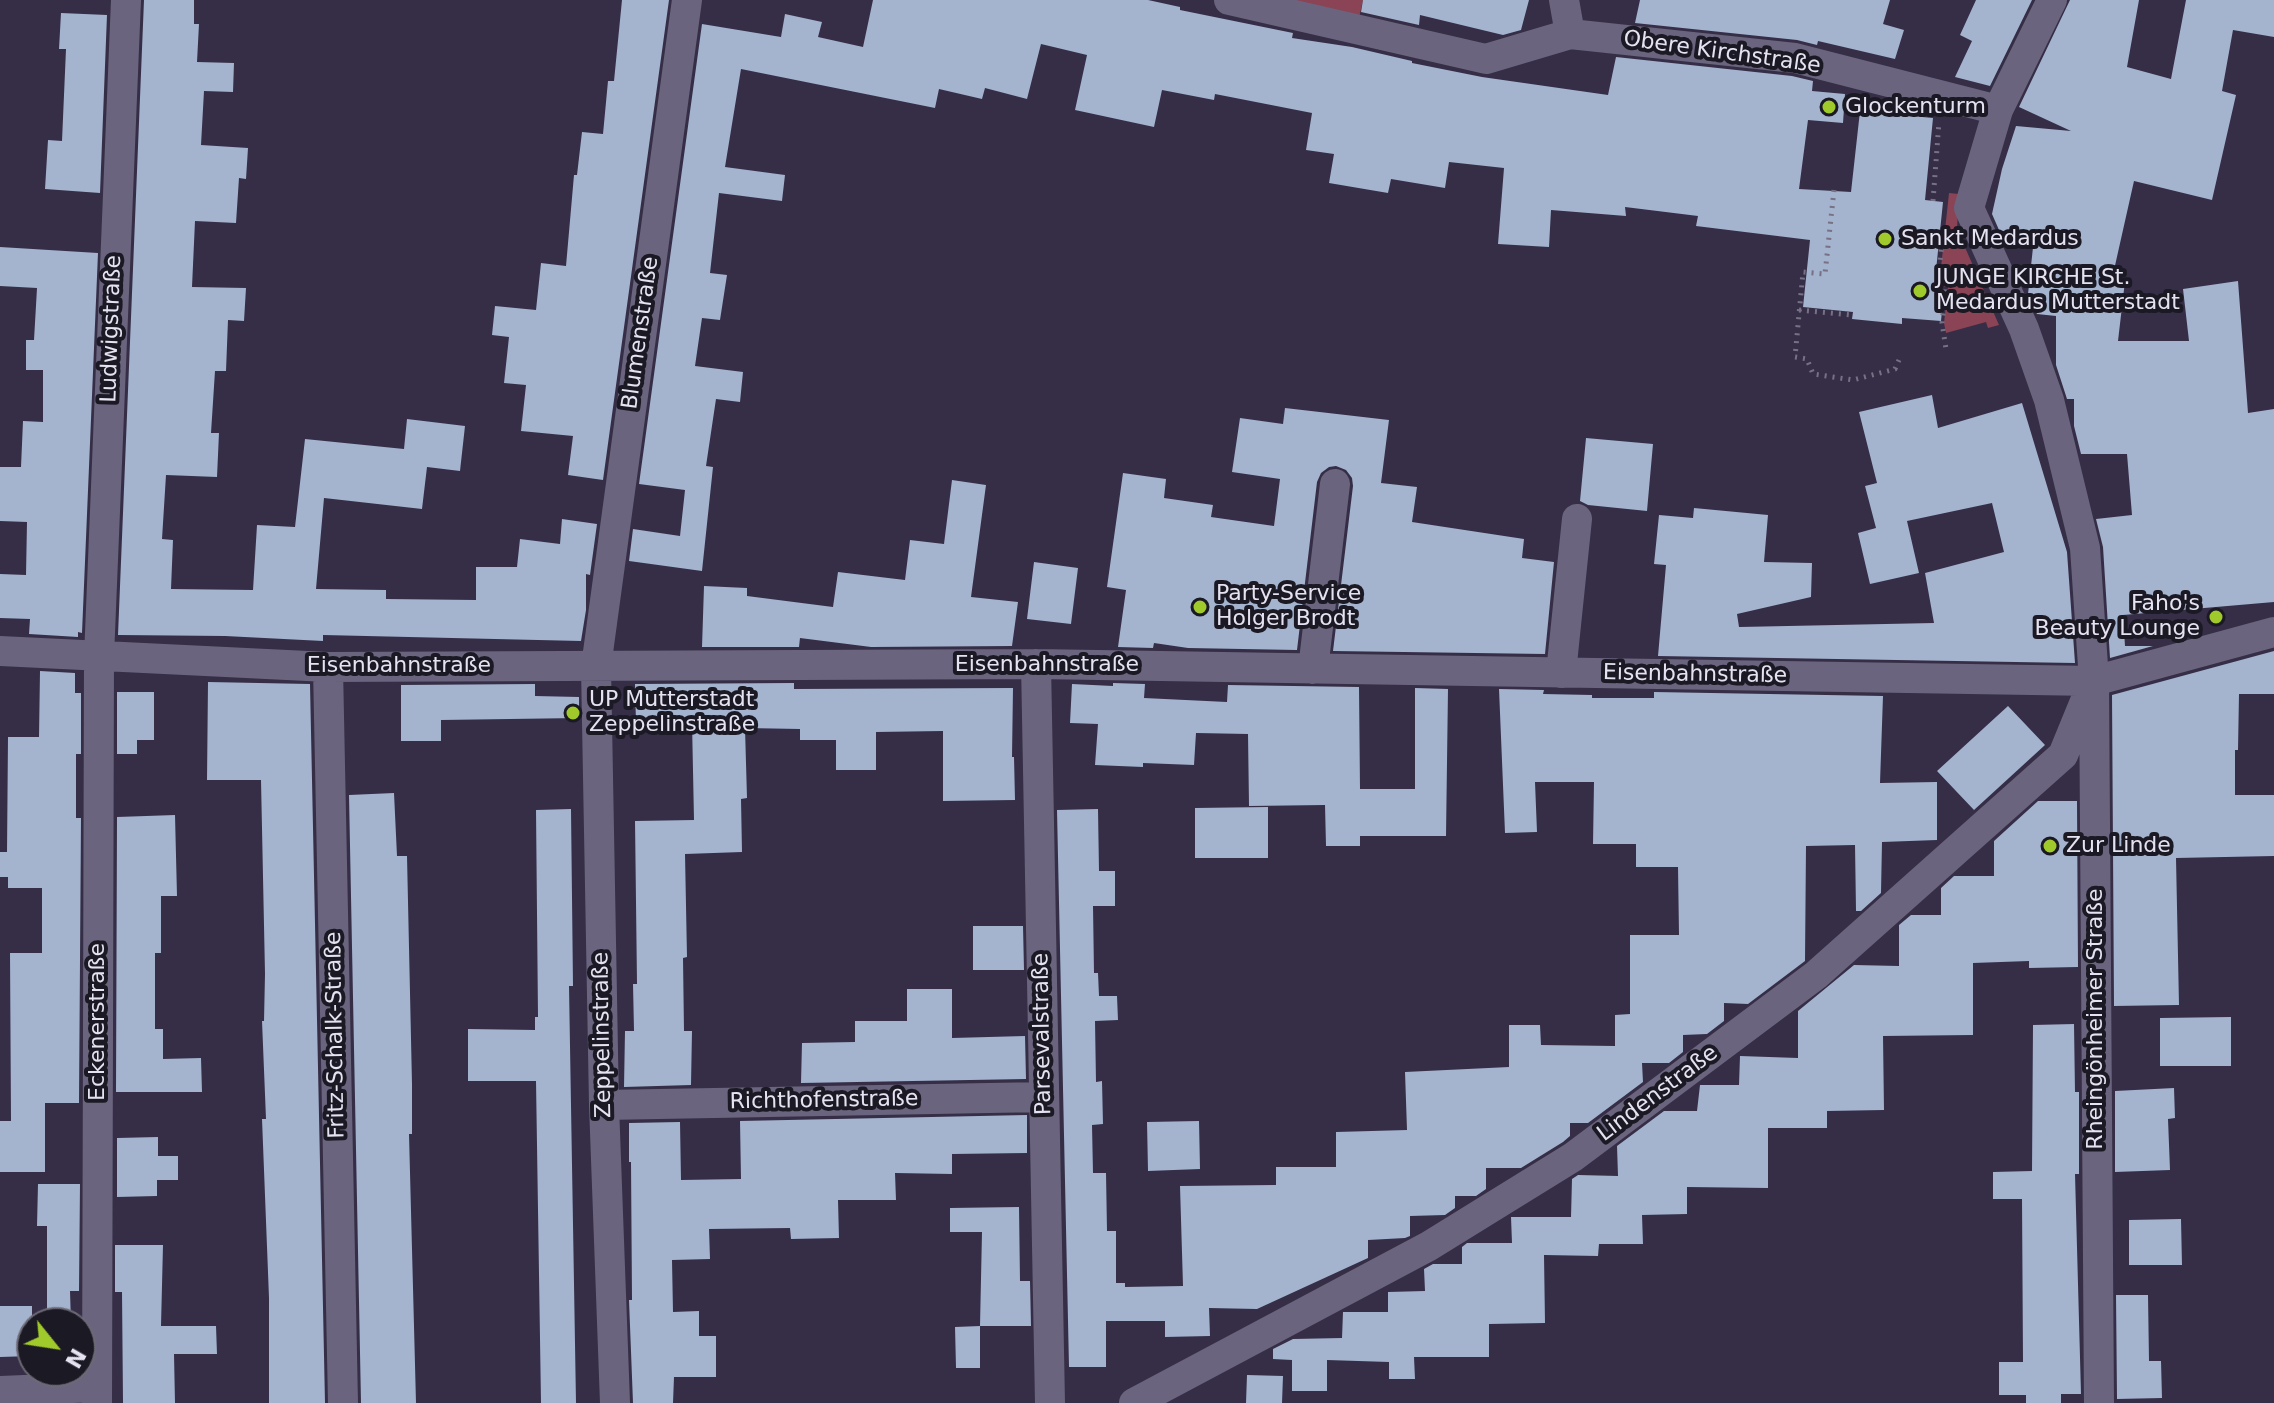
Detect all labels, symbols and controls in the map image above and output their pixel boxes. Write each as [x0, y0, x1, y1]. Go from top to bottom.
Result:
street label: Obere Kirchstraße [1622, 26, 1822, 80]
place label: Glockenturm [1845, 94, 1986, 120]
marker: Glockenturm [1820, 98, 1838, 116]
place label: Sankt Medardus [1901, 226, 2079, 252]
marker: Sankt Medardus [1876, 230, 1894, 248]
street label: Ludwigstraße [96, 255, 128, 403]
street label: Blumenstraße [617, 255, 665, 411]
place label: JUNGE KIRCHE St. Medardus Mutterstadt [1936, 265, 2180, 316]
marker: JUNGE KIRCHE St. Medardus Mutterstadt [1911, 282, 1929, 300]
place label: Party-Service Holger Brodt [1216, 581, 1361, 632]
place label: Faho's Beauty Lounge [2035, 591, 2200, 642]
marker: Party-Service Holger Brodt [1191, 598, 1209, 616]
marker: Faho's Beauty Lounge [2207, 608, 2225, 626]
street label: Eisenbahnstraße [955, 652, 1139, 678]
street label: Eisenbahnstraße [307, 653, 491, 679]
street label: Eisenbahnstraße [1603, 660, 1787, 690]
place label: UP Mutterstadt Zeppelinstraße [589, 687, 755, 738]
marker: UP Mutterstadt Zeppelinstraße [564, 704, 582, 722]
place label: Zur Linde [2066, 833, 2171, 859]
marker: Zur Linde [2041, 837, 2059, 855]
street label: Rheingönheimer Straße [2083, 888, 2109, 1150]
street label: Fritz-Schalk-Straße [321, 931, 351, 1139]
street label: Eckenerstraße [85, 943, 111, 1101]
street label: Zeppelinstraße [588, 952, 618, 1118]
street label: Parsevalstraße [1028, 953, 1058, 1115]
street label: Lindenstraße [1593, 1040, 1723, 1148]
street label: Richthofenstraße [729, 1086, 919, 1116]
north arrow [16, 1307, 96, 1387]
text: N [60, 1344, 91, 1372]

